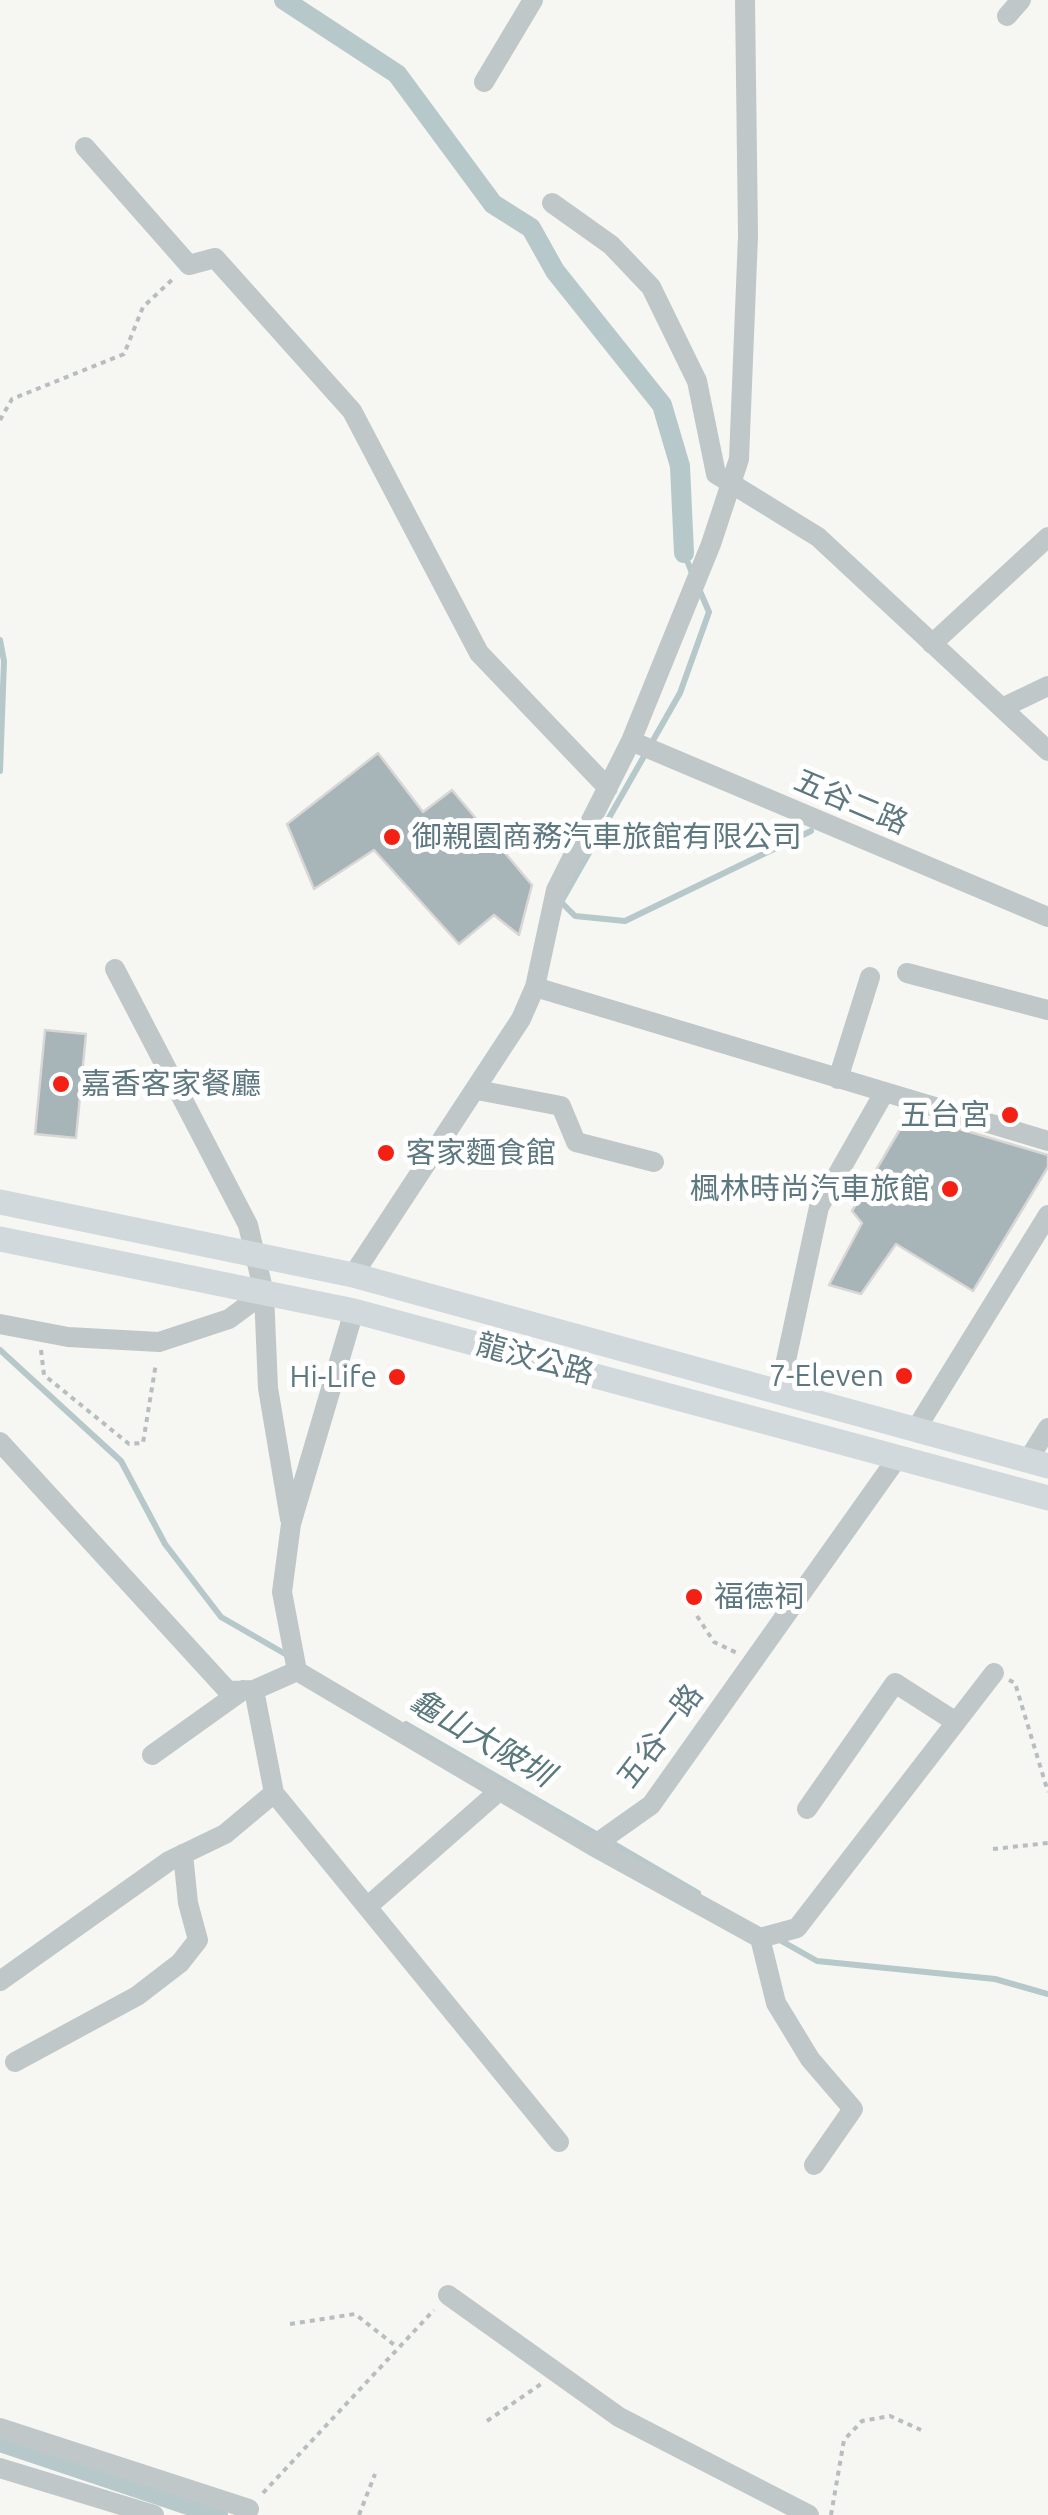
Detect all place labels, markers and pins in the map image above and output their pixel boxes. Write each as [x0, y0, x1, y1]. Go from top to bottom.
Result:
place label: 御親園商務汽車旅館有限公司 [412, 819, 802, 855]
marker: 御親園商務汽車旅館有限公司 [381, 826, 403, 848]
place label: 嘉香客家餐廳 [81, 1066, 261, 1102]
marker: 嘉香客家餐廳 [50, 1073, 72, 1095]
place label: 五台宮 [900, 1097, 990, 1133]
marker: 五台宮 [999, 1104, 1021, 1126]
place label: 客家麵食館 [406, 1135, 556, 1171]
marker: 客家麵食館 [375, 1142, 397, 1164]
place label: 楓林時尚汽車旅館 [690, 1171, 930, 1207]
marker: 楓林時尚汽車旅館 [939, 1178, 961, 1200]
place label: 7-Eleven [769, 1358, 884, 1394]
place label: Hi-Life [290, 1359, 377, 1395]
marker: 7-Eleven [893, 1365, 915, 1387]
marker: Hi-Life [386, 1366, 408, 1388]
place label: 福德祠 [714, 1579, 804, 1615]
marker: 福德祠 [683, 1586, 705, 1608]

